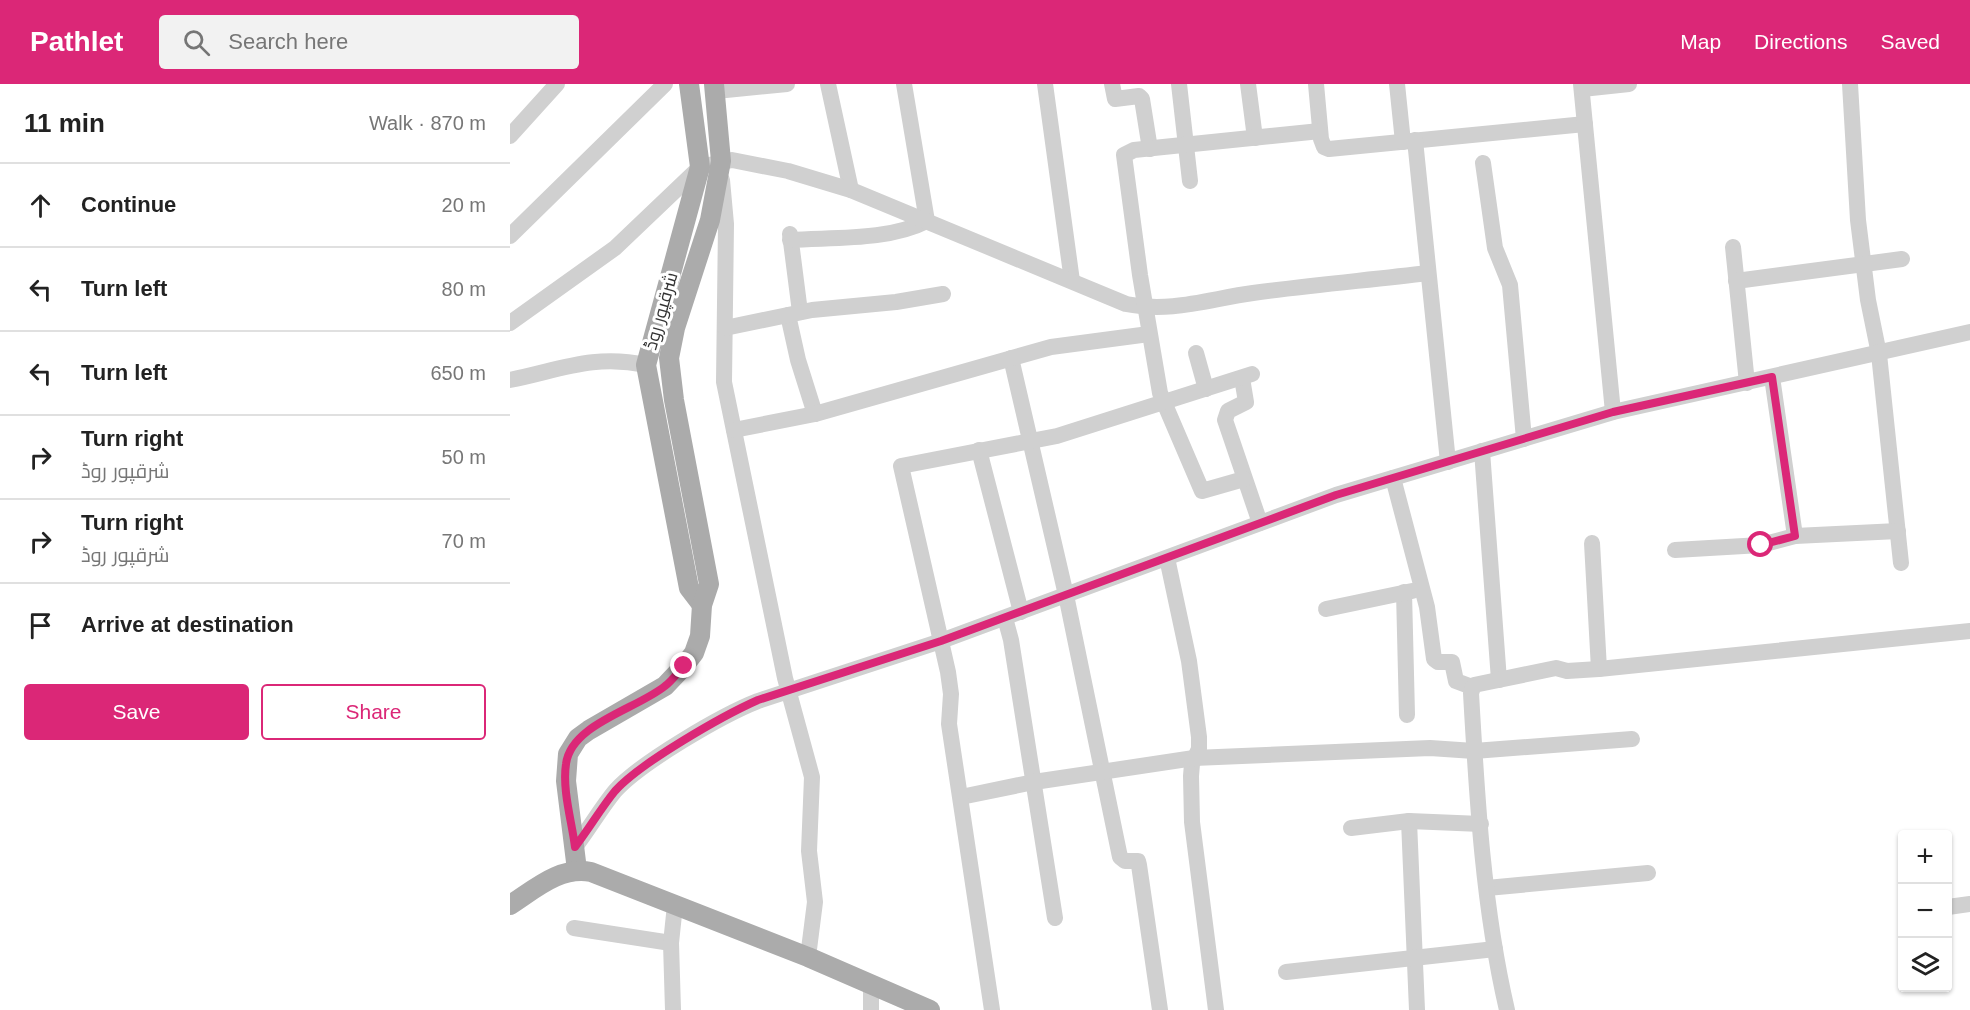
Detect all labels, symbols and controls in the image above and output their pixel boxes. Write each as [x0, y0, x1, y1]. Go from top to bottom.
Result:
search box [159, 15, 579, 69]
text: Pathlet [30, 26, 123, 57]
icon: search [180, 26, 213, 59]
text: Search here [228, 29, 348, 54]
text: Map [1680, 30, 1721, 53]
text: Directions [1754, 30, 1847, 53]
text: Saved [1880, 30, 1940, 53]
text: 11 min [24, 108, 105, 138]
text: Walk · 870 m [369, 112, 486, 134]
icon: ahead [24, 189, 57, 222]
text: Continue [81, 192, 176, 217]
text: 20 m [442, 194, 486, 216]
street label: شرقپور روڈ [640, 270, 683, 352]
icon: left [24, 273, 57, 306]
text: Turn left [81, 276, 167, 301]
text: 80 m [442, 278, 486, 300]
icon: left [24, 357, 57, 390]
text: Turn left [81, 360, 167, 385]
text: 650 m [430, 362, 486, 384]
text: Turn right [81, 426, 183, 451]
icon: right [24, 441, 57, 474]
text: 50 m [442, 446, 486, 468]
text: شرقپور روڈ [81, 460, 169, 482]
text: Turn right [81, 510, 183, 535]
icon: right [24, 525, 57, 558]
text: 70 m [442, 530, 486, 552]
route start [1747, 531, 1773, 557]
text: شرقپور روڈ [81, 544, 169, 566]
icon: arrive [24, 609, 57, 642]
text: Arrive at destination [81, 612, 294, 637]
route end [670, 652, 696, 678]
button: Save [24, 684, 249, 740]
button: Share [261, 684, 486, 740]
map controls [1898, 830, 1952, 992]
button: + [1898, 830, 1952, 884]
button: − [1898, 884, 1952, 938]
button: layers [1898, 938, 1952, 992]

